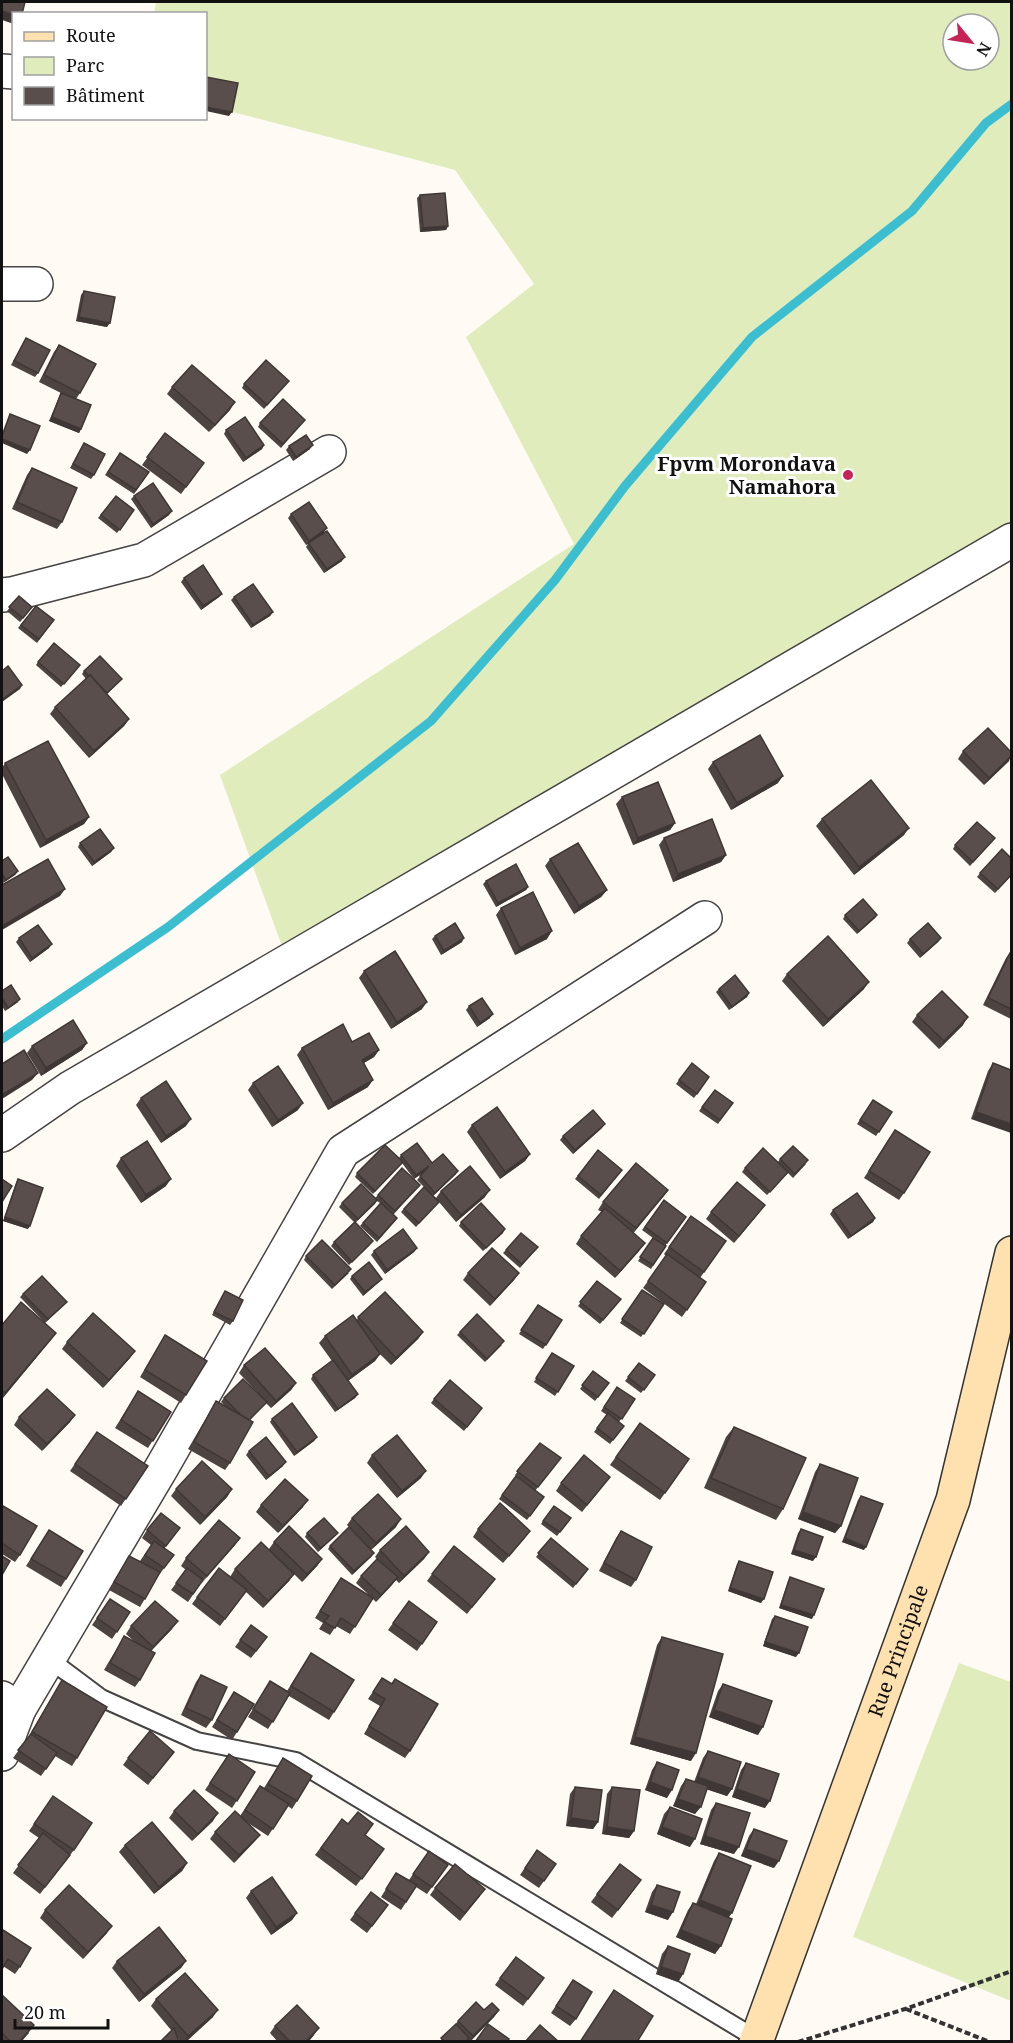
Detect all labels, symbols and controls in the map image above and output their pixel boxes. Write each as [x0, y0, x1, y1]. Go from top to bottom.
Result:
legend [12, 12, 207, 120]
north arrow [941, 12, 1001, 72]
text: Route [66, 23, 116, 47]
text: N [971, 39, 997, 61]
text: Parc [66, 53, 104, 77]
text: Bâtiment [66, 83, 145, 107]
place label: Fpvm Morondava Namahora [657, 450, 836, 500]
marker: Fpvm Morondava Namahora [841, 468, 855, 482]
street label: Rue Principale [861, 1581, 934, 1721]
scale bar [15, 1992, 108, 2030]
text: 20 m [24, 2000, 66, 2024]

